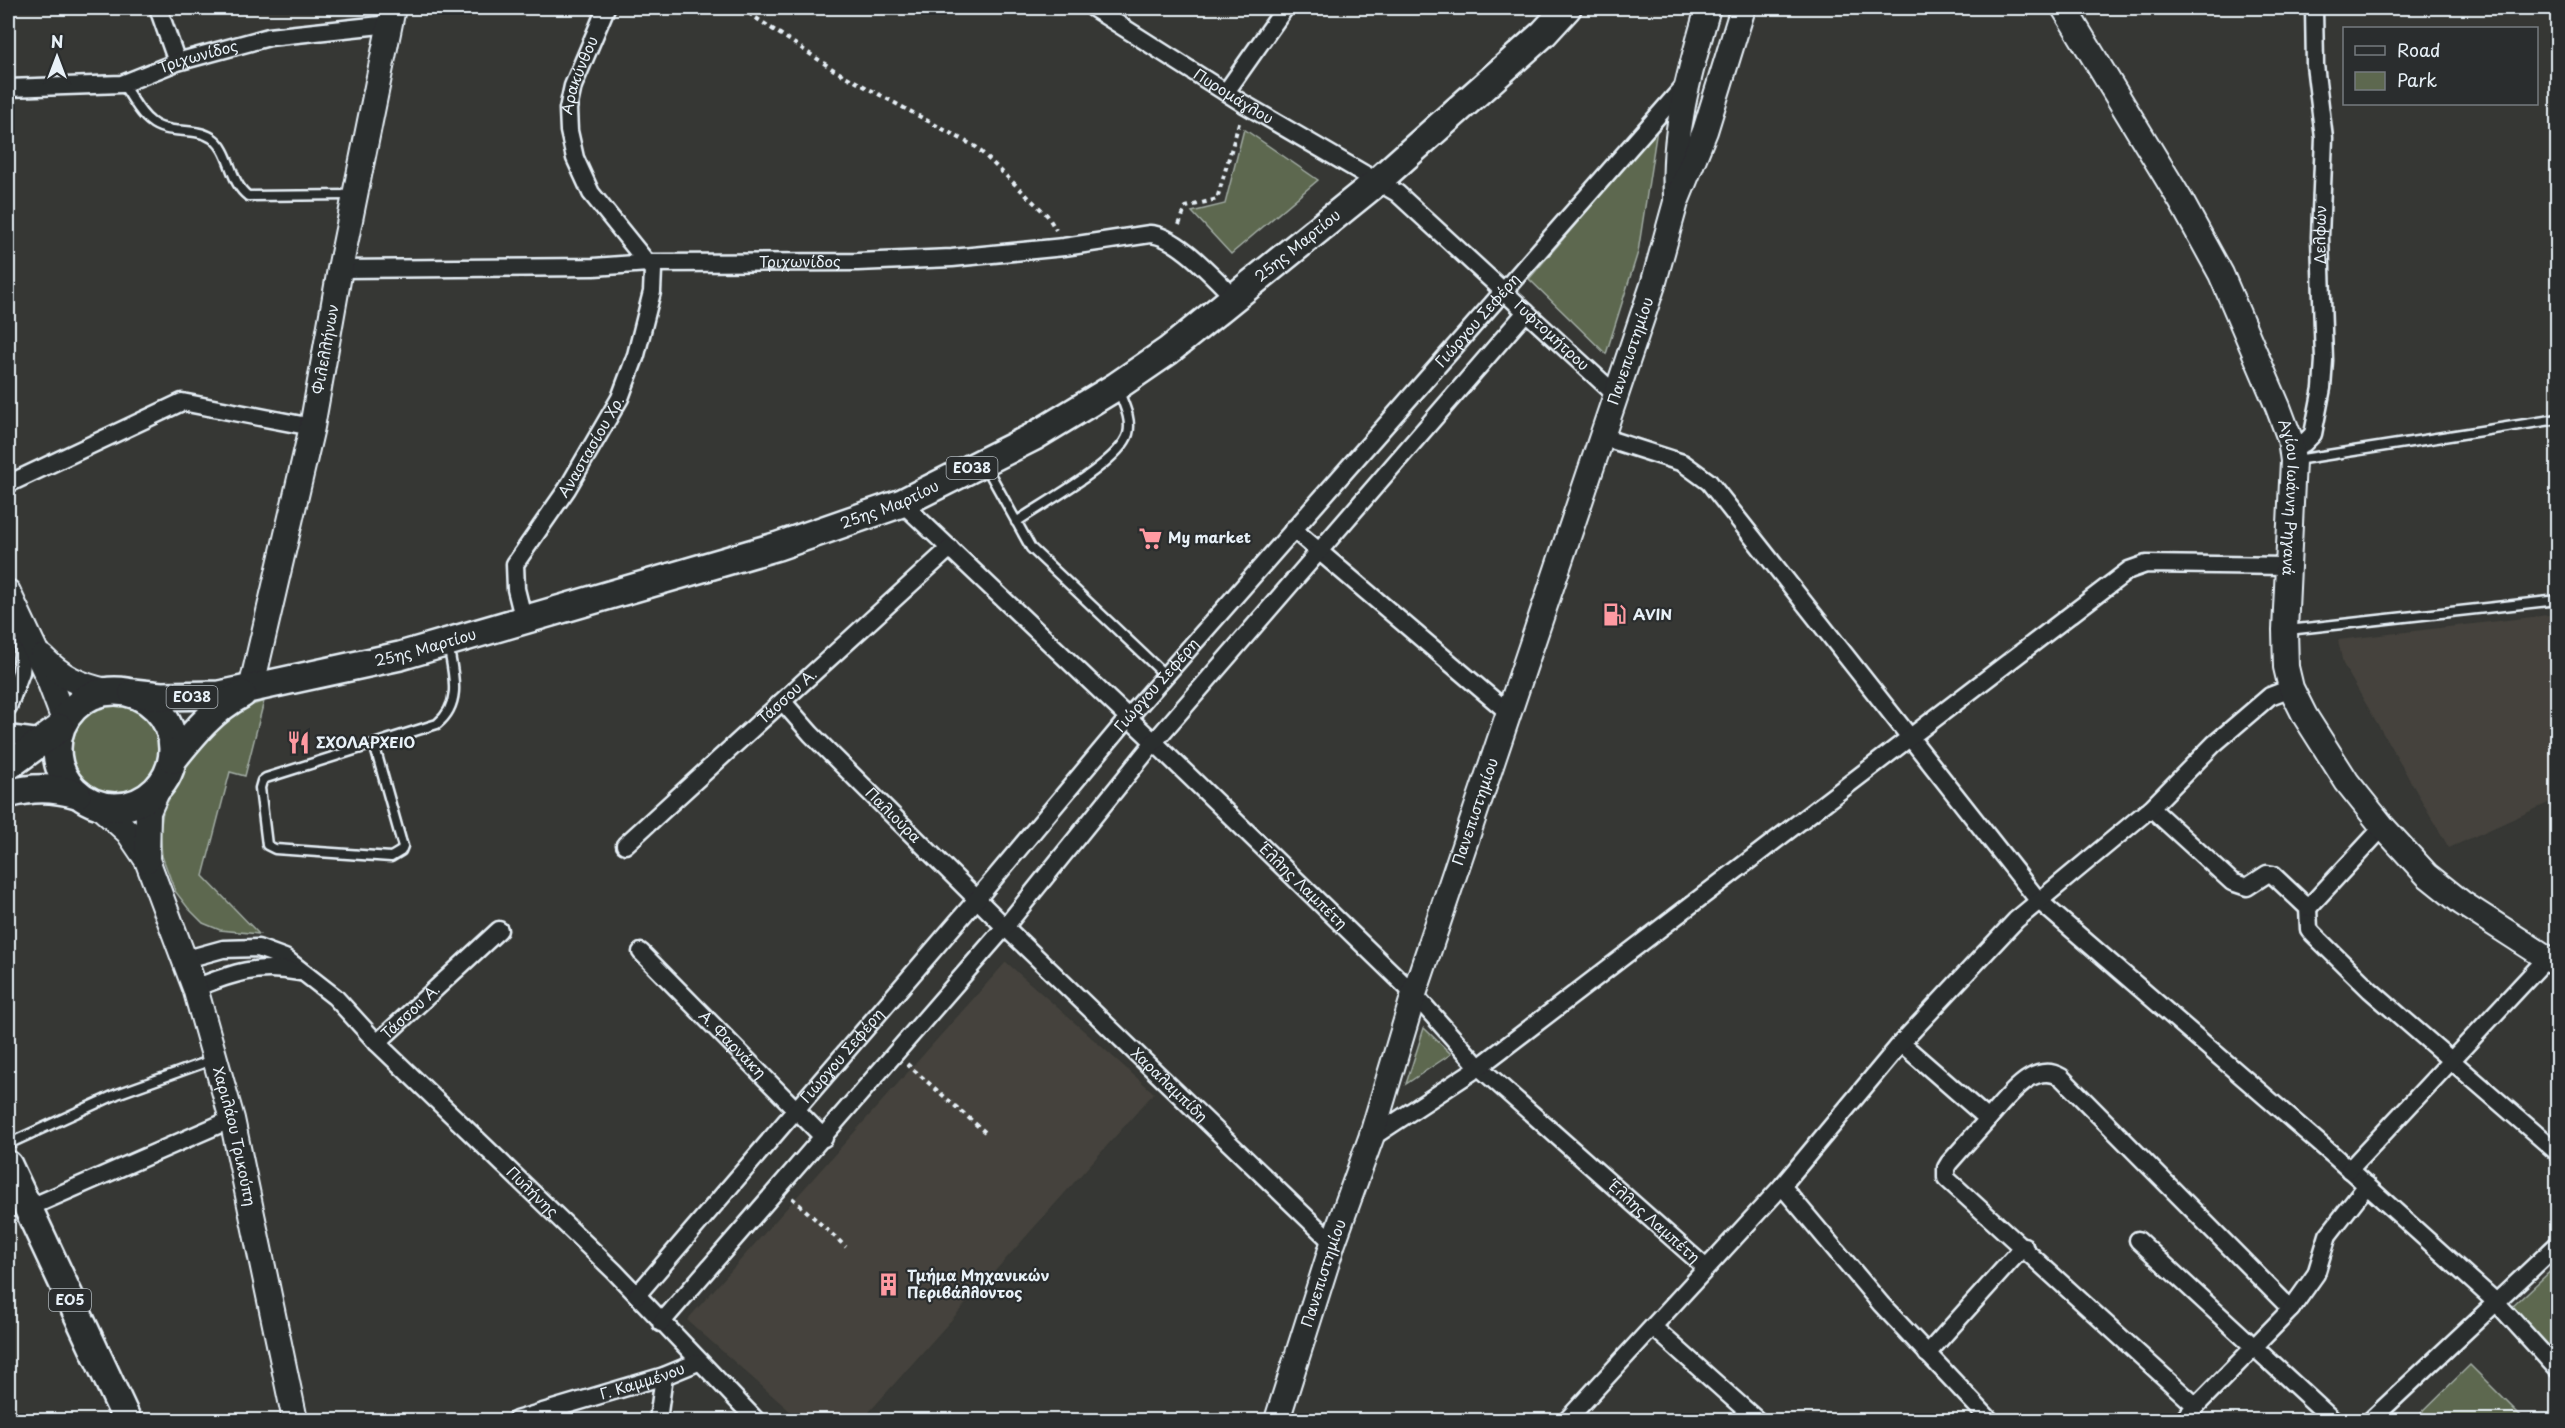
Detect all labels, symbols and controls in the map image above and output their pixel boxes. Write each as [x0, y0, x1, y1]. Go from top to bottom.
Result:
north arrow [27, 27, 87, 87]
legend [2343, 27, 2538, 105]
text: N [51, 29, 63, 53]
street label: Αρακύνθου [554, 32, 603, 117]
street label: Τριχωνίδος [154, 33, 240, 78]
text: Road [2397, 36, 2441, 63]
street label: Πυρομάγλου [1190, 62, 1278, 129]
text: Park [2397, 66, 2437, 93]
street label: 25ης Μαρτίου [1249, 203, 1345, 287]
street label: Δελφών [2307, 205, 2331, 265]
street label: Τριχωνίδος [759, 249, 841, 272]
street label: Γιώργου Σεφέρη [1429, 267, 1524, 372]
street label: Γυφτομήτρου [1510, 293, 1595, 375]
street label: Πανεπιστημίου [1600, 294, 1658, 408]
street label: Φιλελλήνων [305, 302, 344, 396]
street label: Αναστασίου Χρ. [551, 391, 629, 502]
street label: Αγίου Ιωάννη Ρηγανά [2273, 415, 2306, 576]
road number: ΕΟ38 [946, 457, 998, 479]
street label: 25ης Μαρτίου [837, 473, 942, 534]
supermarket icon: My market [1137, 525, 1163, 551]
place label: My market [1168, 525, 1251, 548]
fuel station icon: AVIN [1602, 602, 1628, 628]
place label: AVIN [1633, 602, 1672, 625]
street label: 25ης Μαρτίου [372, 621, 479, 671]
street label: Γιώργου Σεφέρη [1108, 632, 1203, 737]
street label: Τάσσου Α. [752, 662, 821, 729]
road number: ΕΟ38 [166, 686, 218, 708]
restaurant icon: ΣΧΟΛΑΡΧΕΙΟ [285, 730, 311, 756]
place label: ΣΧΟΛΑΡΧΕΙΟ [316, 730, 415, 753]
street label: Πανεπιστημίου [1445, 754, 1503, 868]
street label: Παλιούρα [861, 781, 927, 848]
street label: Έλλης Λαμπέτη [1253, 836, 1353, 934]
street label: Τάσσου Α. [375, 977, 444, 1044]
street label: Γιώργου Σεφέρη [794, 1002, 889, 1108]
street label: Α. Φαρνάκη [694, 1004, 772, 1083]
street label: Χαραλαμπίδη [1126, 1041, 1214, 1127]
street label: Χαριλάου Τρικούπη [208, 1064, 263, 1208]
street label: Πυλήνης [502, 1160, 564, 1222]
street label: Έλλης Λαμπέτη [1603, 1173, 1706, 1268]
street label: Πανεπιστημίου [1294, 1215, 1351, 1330]
place label: Τμήμα Μηχανικών Περιβάλλοντος [907, 1263, 1049, 1303]
building icon: Τμήμα Μηχανικών Περιβάλλοντος [876, 1272, 902, 1298]
road number: ΕΟ5 [49, 1289, 91, 1311]
street label: Γ. Καμμένου [597, 1356, 688, 1405]

